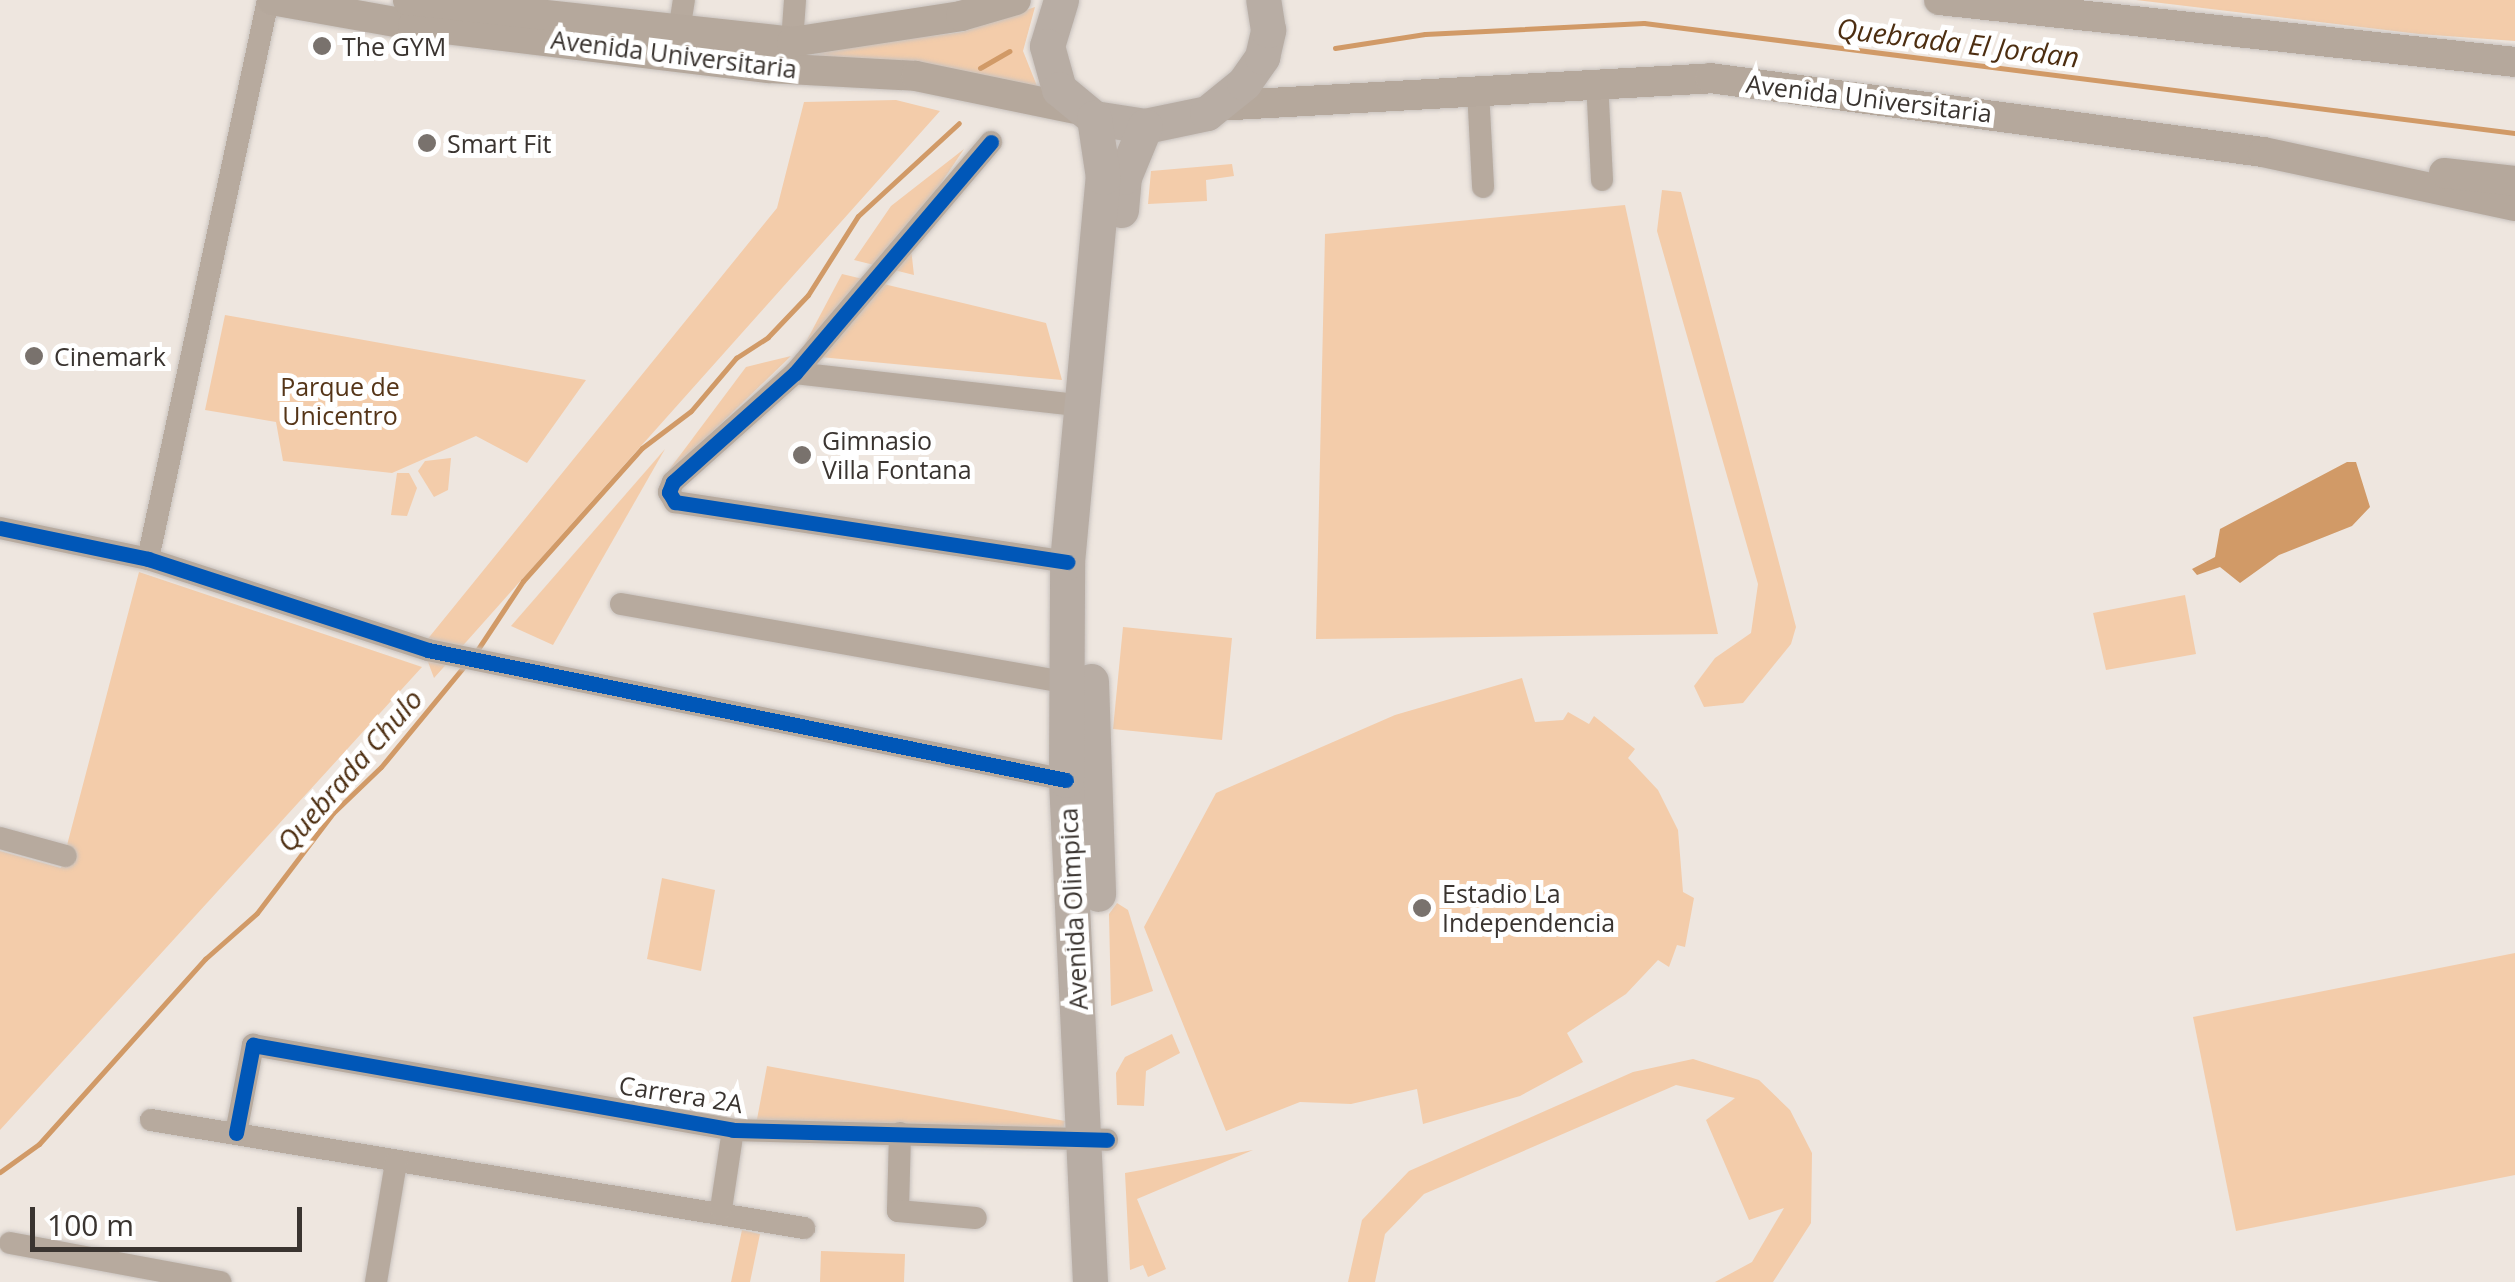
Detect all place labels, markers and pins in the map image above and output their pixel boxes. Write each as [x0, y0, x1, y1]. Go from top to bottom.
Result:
place label: The GYM [342, 31, 446, 61]
marker: The GYM [311, 35, 333, 57]
place label: Smart Fit [447, 128, 551, 158]
marker: Smart Fit [416, 132, 438, 154]
place label: Cinemark [54, 341, 166, 371]
marker: Cinemark [23, 345, 45, 367]
place label: Gimnasio Villa Fontana [822, 426, 972, 485]
marker: Gimnasio Villa Fontana [791, 444, 813, 466]
place label: Estadio La Independencia [1442, 879, 1615, 938]
marker: Estadio La Independencia [1411, 897, 1433, 919]

